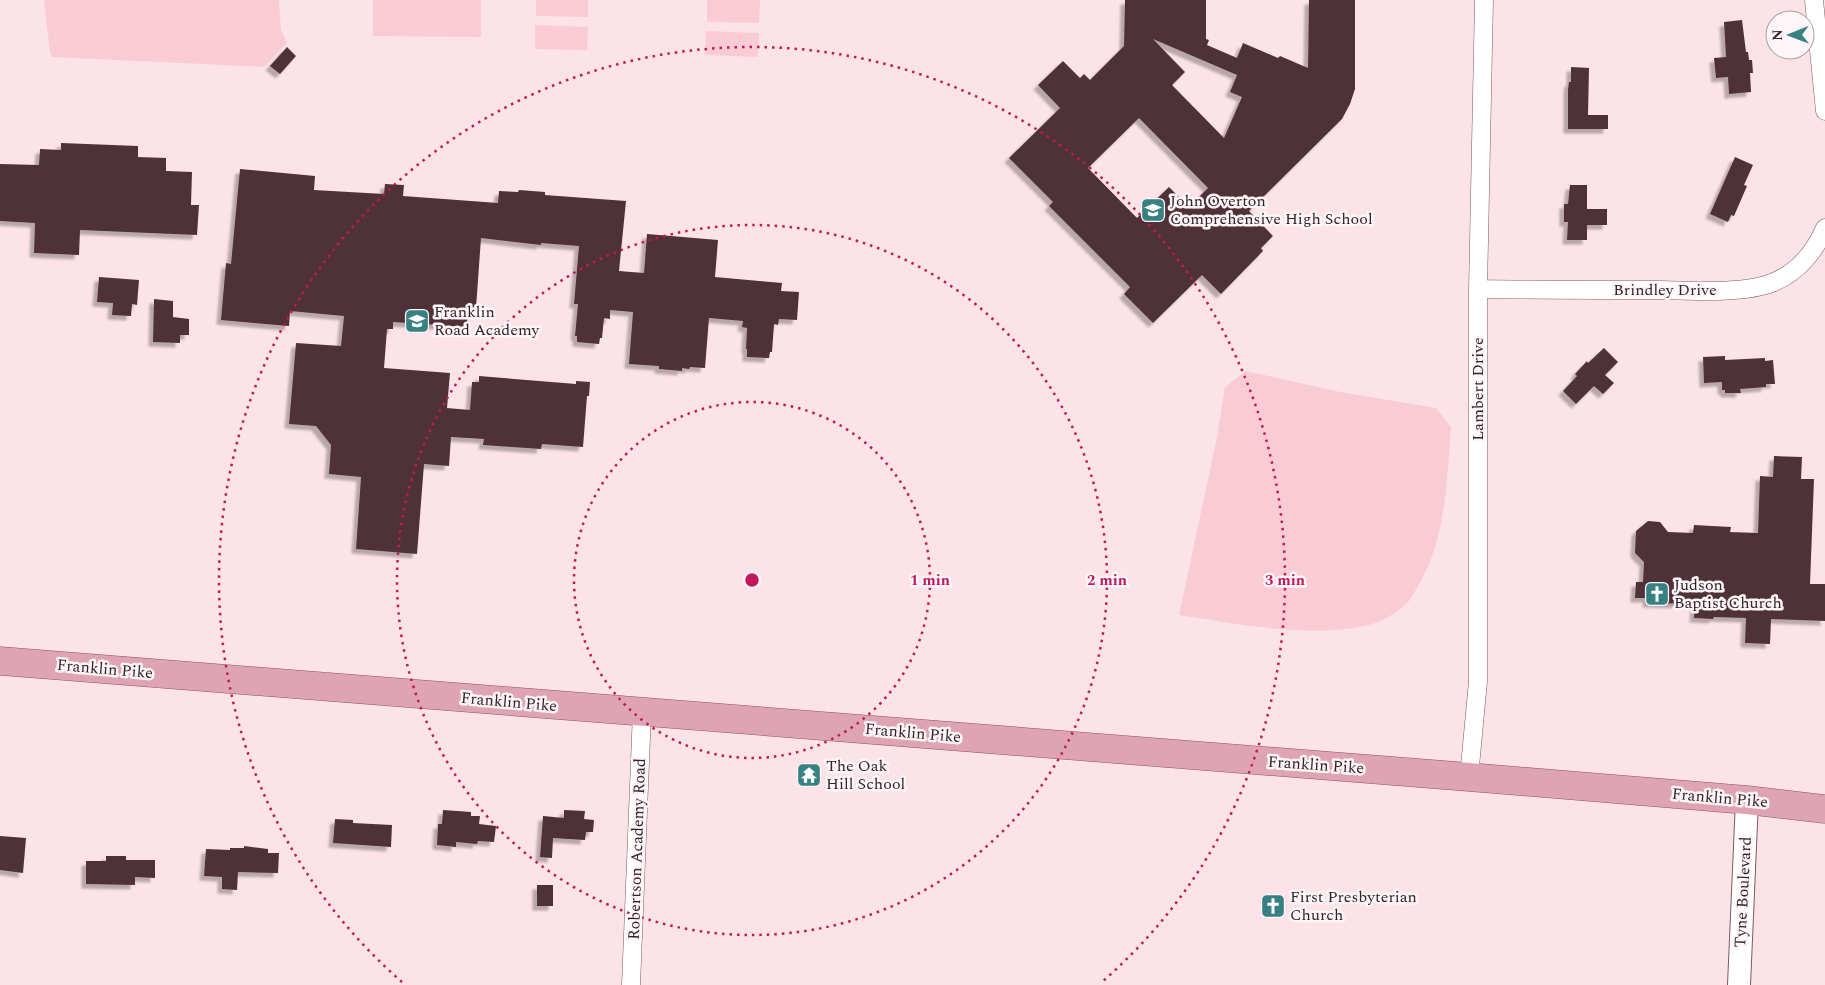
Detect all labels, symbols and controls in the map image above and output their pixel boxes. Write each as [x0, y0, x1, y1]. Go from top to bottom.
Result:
north arrow [1765, 10, 1815, 60]
text: N [1767, 29, 1788, 41]
place label: John Overton Comprehensive High School [1170, 189, 1373, 231]
school or university icon: John Overton Comprehensive High School [1140, 197, 1166, 223]
street label: Brindley Drive [1613, 278, 1717, 302]
place label: Franklin Road Academy [434, 300, 541, 342]
school or university icon: Franklin Road Academy [404, 308, 430, 334]
street label: Lambert Drive [1466, 337, 1490, 441]
text: 1 min [910, 569, 950, 592]
text: 2 min [1087, 569, 1127, 592]
text: 3 min [1265, 569, 1305, 592]
centre of rings [743, 571, 761, 589]
place label: Judson Baptist Church [1674, 573, 1782, 615]
church icon: Judson Baptist Church [1644, 581, 1670, 607]
street label: Franklin Pike [56, 653, 154, 685]
street label: Franklin Pike [460, 686, 558, 718]
street label: Franklin Pike [864, 717, 962, 749]
street label: Franklin Pike [1267, 750, 1365, 780]
place label: The Oak Hill School [826, 754, 905, 796]
street label: Robertson Academy Road [622, 758, 652, 940]
temple icon: The Oak Hill School [796, 762, 822, 788]
street label: Franklin Pike [1671, 782, 1769, 814]
street label: Tyne Boulevard [1728, 836, 1758, 948]
place label: First Presbyterian Church [1290, 885, 1417, 927]
church icon: First Presbyterian Church [1260, 893, 1286, 919]

